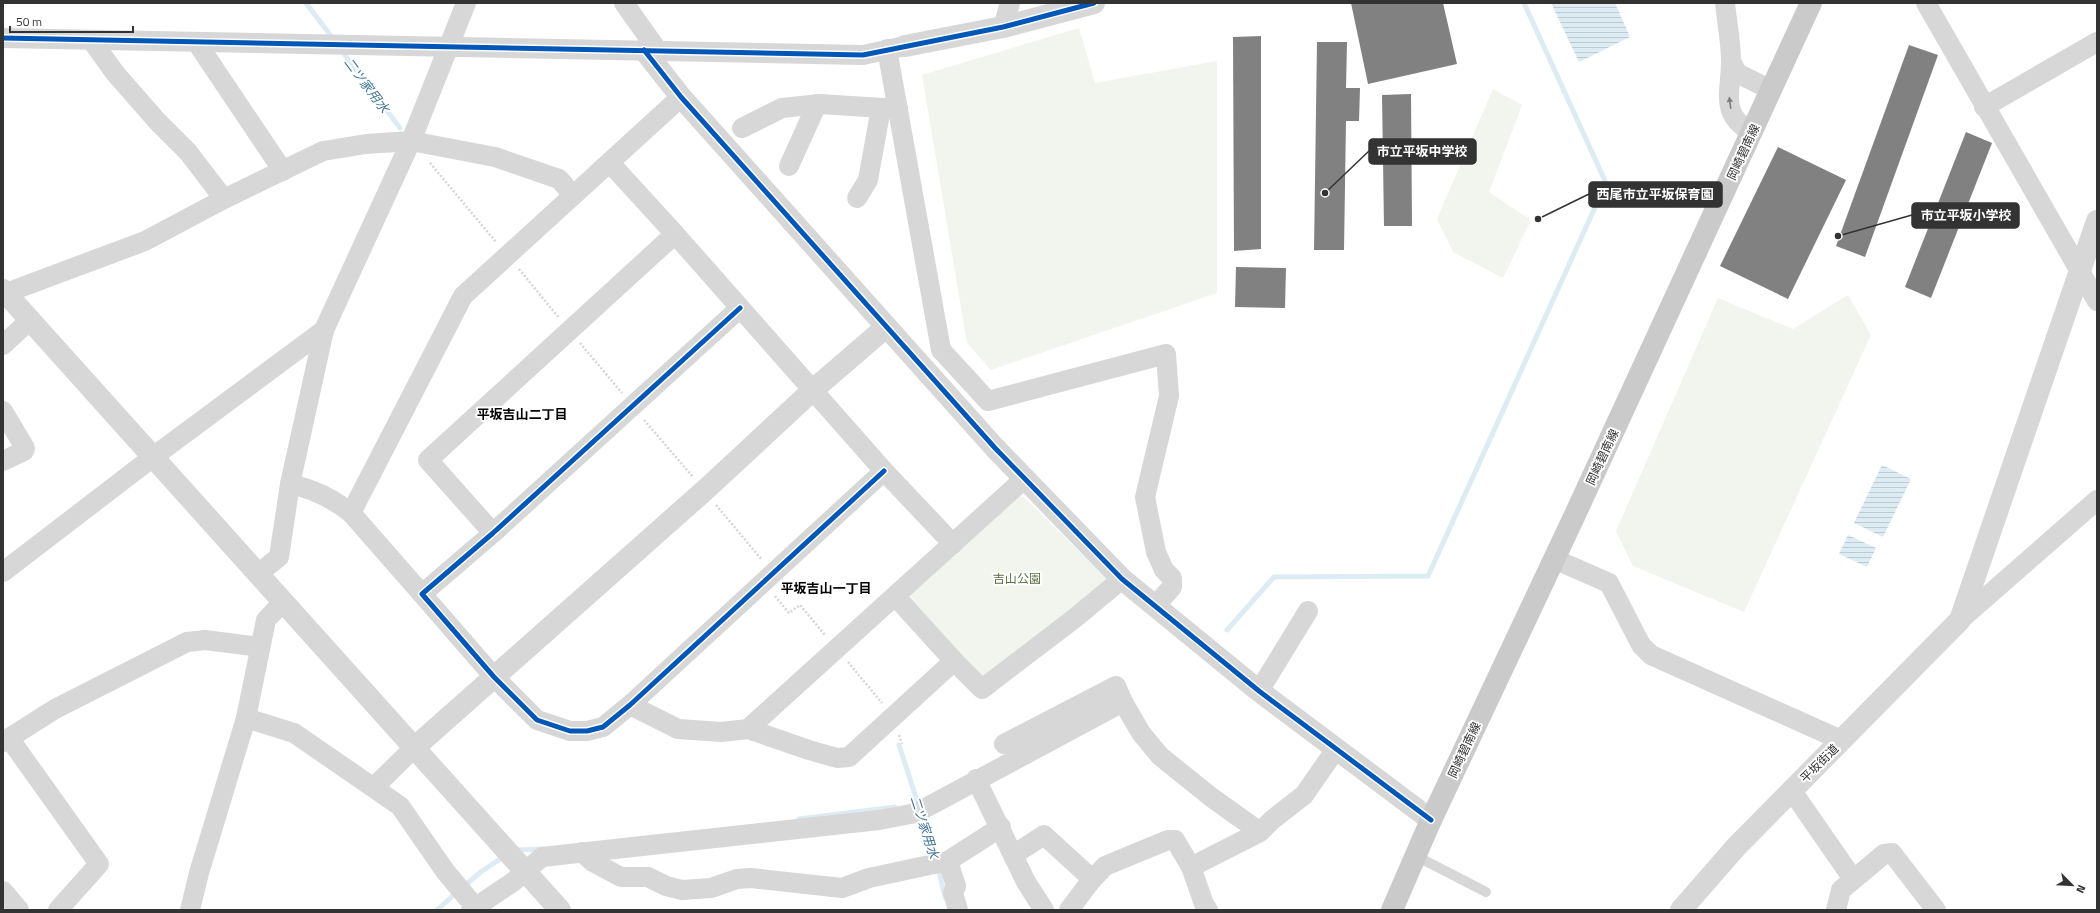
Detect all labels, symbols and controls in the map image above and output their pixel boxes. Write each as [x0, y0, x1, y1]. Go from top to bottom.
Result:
scale bar [10, 8, 133, 34]
text: 50 m [16, 12, 42, 31]
water label: 二ツ家用水 [339, 53, 396, 119]
one-way arrow [1727, 97, 1733, 109]
street label: 岡崎碧南線 [1722, 121, 1764, 183]
callout: 市立平坂中学校 [1369, 139, 1476, 164]
text: 市立平坂中学校 [1376, 141, 1468, 161]
callout: 西尾市立平坂保育園 [1589, 182, 1722, 207]
text: 西尾市立平坂保育園 [1596, 184, 1714, 204]
callout: 市立平坂小学校 [1912, 203, 2019, 228]
text: 市立平坂小学校 [1920, 205, 2012, 225]
district label: 平坂吉山二丁目 [476, 404, 568, 424]
street label: 岡崎碧南線 [1581, 426, 1623, 488]
park label: 吉山公園 [993, 569, 1041, 588]
district label: 平坂吉山一丁目 [780, 578, 872, 598]
street label: 岡崎碧南線 [1443, 719, 1485, 781]
street label: 平坂街道 [1795, 739, 1843, 787]
water label: 二ツ家用水 [905, 793, 945, 863]
north arrow [2052, 865, 2092, 905]
text: N [2072, 882, 2090, 896]

